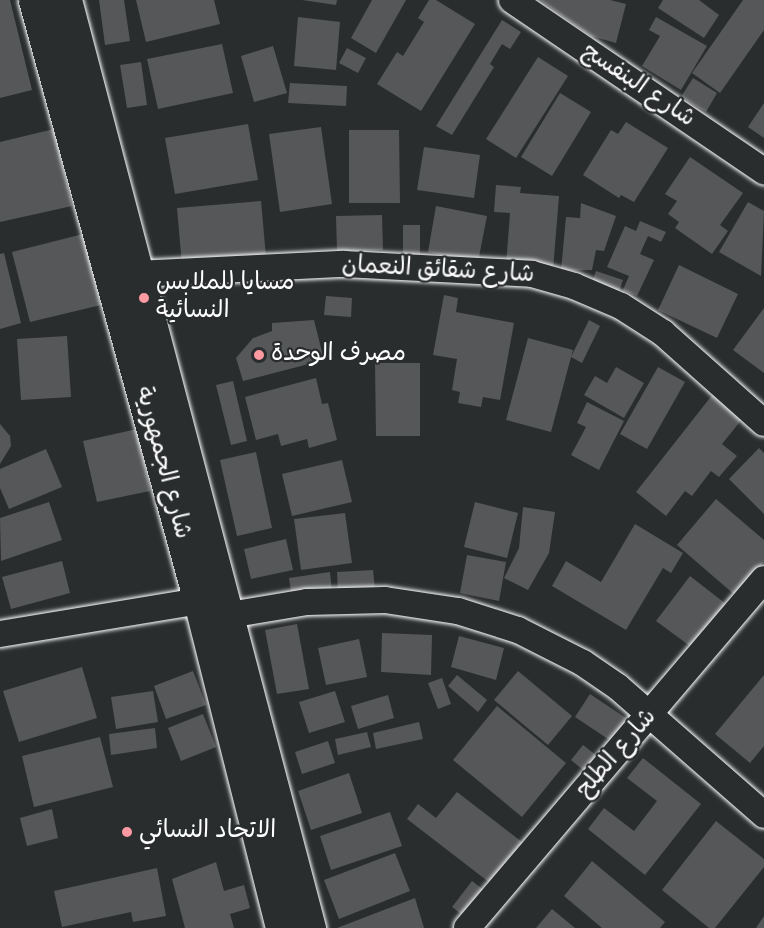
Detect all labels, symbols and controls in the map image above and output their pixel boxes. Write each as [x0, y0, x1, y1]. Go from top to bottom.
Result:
street label: شارع البنفسج [576, 38, 700, 134]
street label: شارع شقائق النعمان [341, 252, 535, 290]
place label: مسايا للملابس النسائية [156, 270, 294, 326]
marker: مسايا للملابس النسائية [137, 291, 151, 305]
place label: مصرف الوحدة [271, 341, 406, 369]
marker: مصرف الوحدة [252, 348, 266, 362]
street label: شارع الجمهورية [128, 384, 196, 542]
street label: شارع الطلح [571, 704, 663, 804]
place label: الاتحاد النسائي [139, 818, 276, 846]
marker: الاتحاد النسائي [120, 825, 134, 839]

